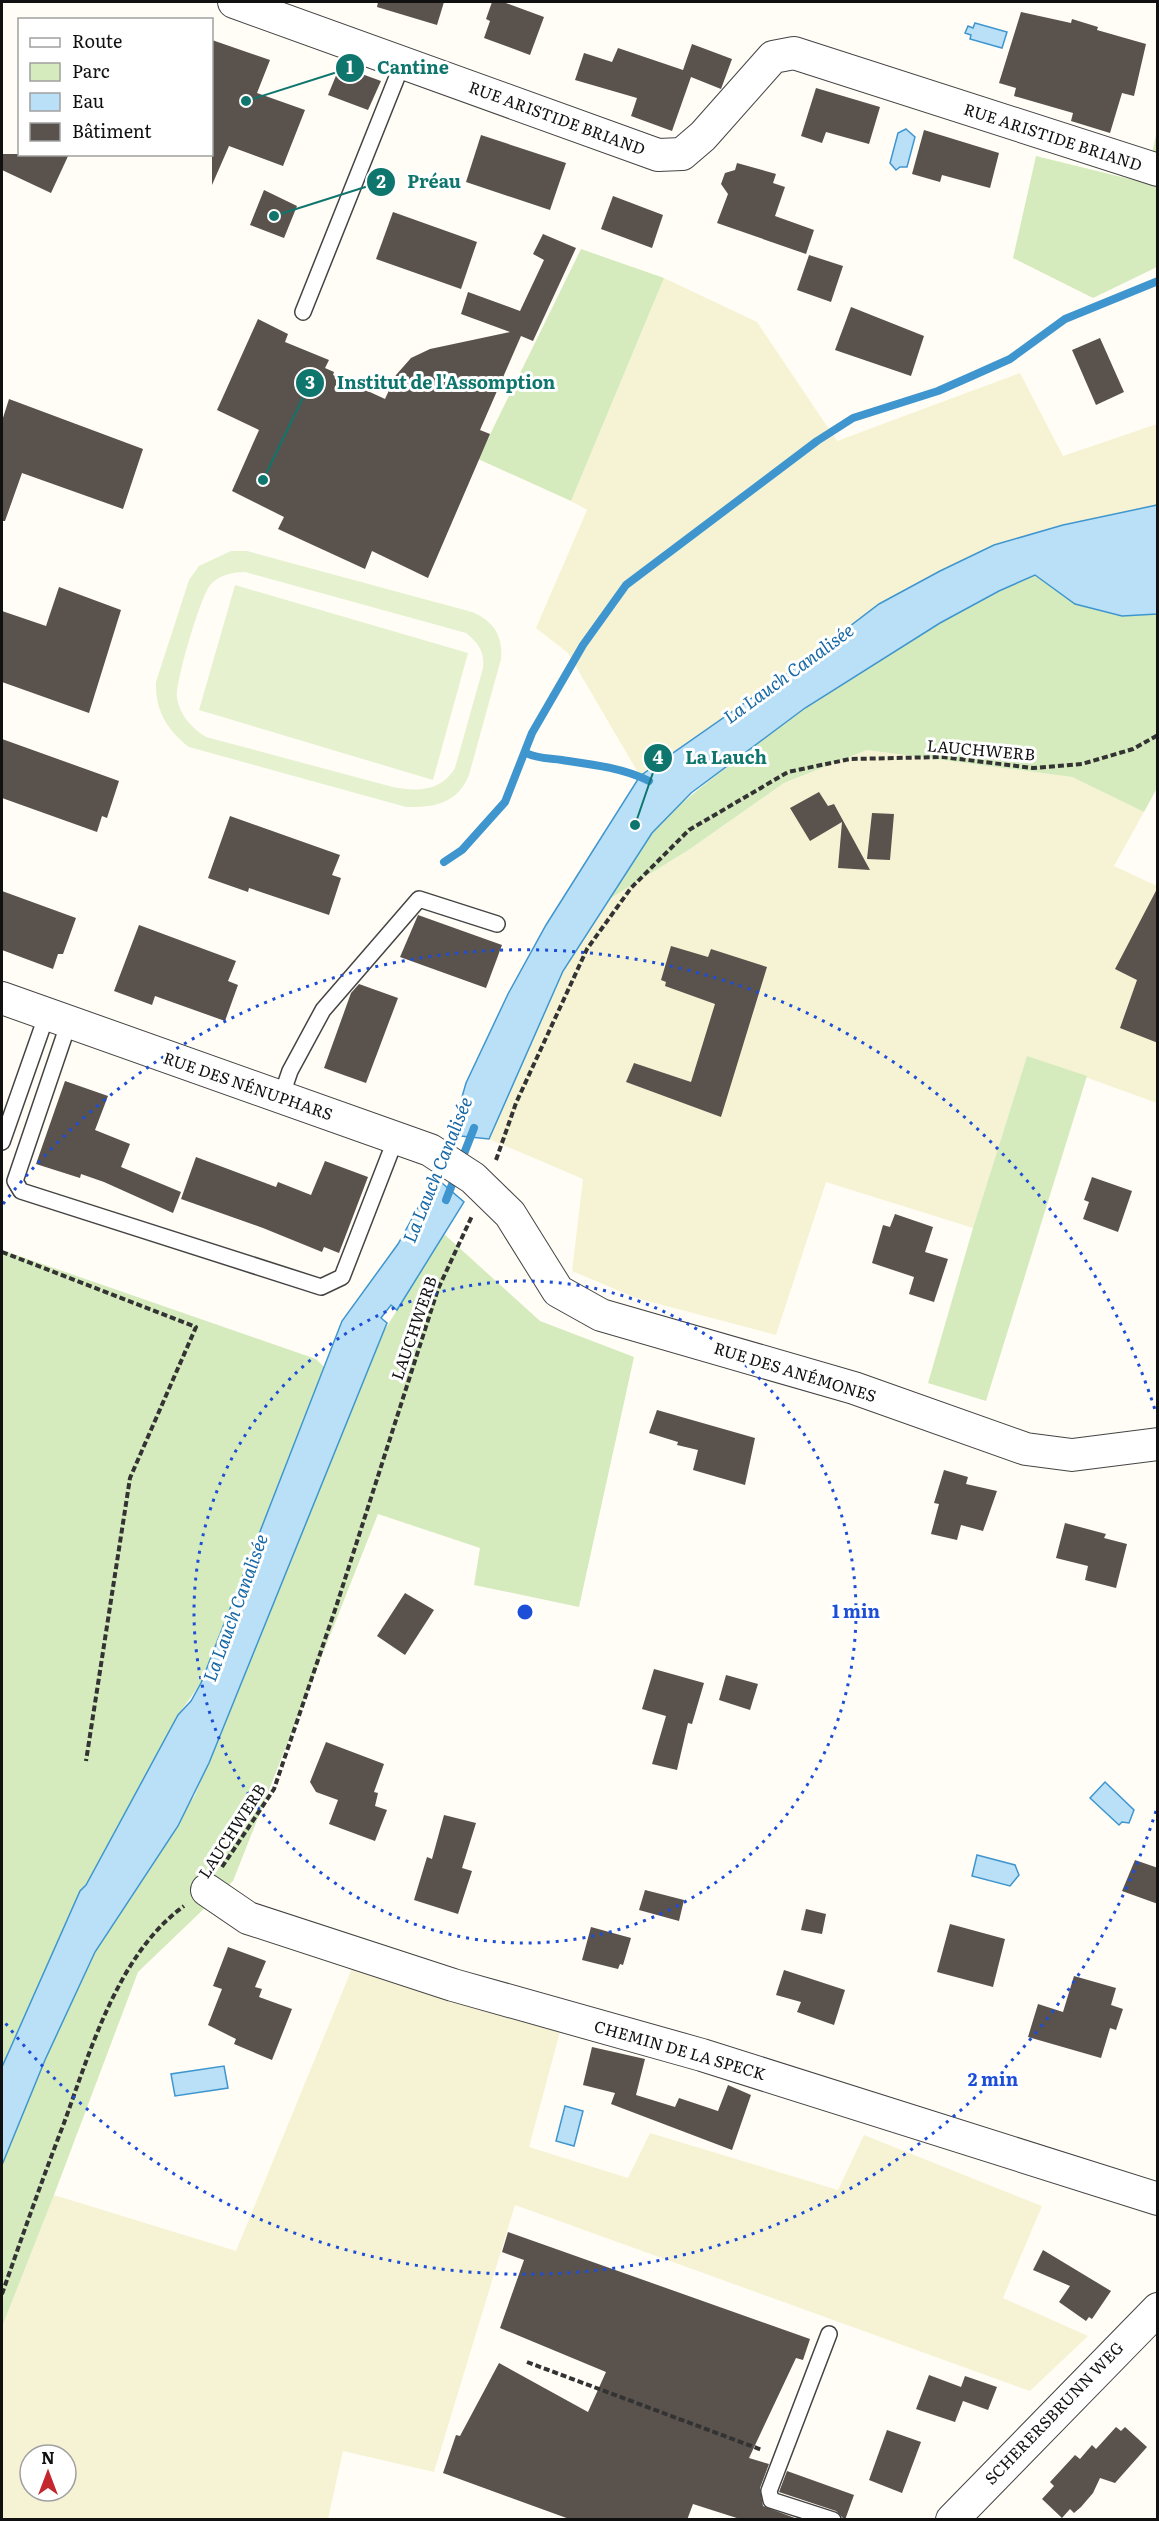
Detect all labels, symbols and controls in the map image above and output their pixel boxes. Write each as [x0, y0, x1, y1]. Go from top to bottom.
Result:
legend [18, 18, 213, 156]
text: Route [72, 27, 122, 54]
callout: Cantine [335, 50, 461, 86]
text: 1 [346, 53, 354, 80]
text: Cantine [377, 53, 449, 80]
text: Parc [72, 57, 110, 84]
street label: RUE ARISTIDE BRIAND [466, 74, 649, 160]
text: Eau [72, 87, 104, 114]
street label: RUE ARISTIDE BRIAND [961, 96, 1146, 176]
text: Bâtiment [72, 117, 152, 144]
callout: Préau [366, 164, 473, 200]
text: 2 [376, 167, 386, 194]
text: Préau [407, 167, 461, 194]
callout: Institut de l'Assomption [295, 365, 567, 401]
text: 3 [305, 368, 315, 395]
text: Institut de l'Assomption [337, 368, 556, 395]
water label: La Lauch Canalisée [717, 616, 859, 729]
street label: LAUCHWERB [926, 732, 1036, 766]
callout: La Lauch [643, 740, 778, 776]
text: 4 [653, 743, 664, 770]
text: La Lauch [685, 743, 767, 770]
street label: RUE DES NÉNUPHARS [160, 1045, 336, 1125]
water label: La Lauch Canalisée [395, 1092, 478, 1246]
street label: LAUCHWERB [384, 1273, 442, 1383]
street label: RUE DES ANÉMONES [711, 1335, 879, 1407]
water label: La Lauch Canalisée [195, 1530, 274, 1685]
text: 1 min [832, 1597, 881, 1624]
centre of rings [515, 1602, 535, 1622]
street label: LAUCHWERB [192, 1779, 271, 1882]
street label: CHEMIN DE LA SPECK [592, 2013, 769, 2085]
text: 2 min [968, 2065, 1019, 2092]
street label: SCHERERSBRUNN WEG [978, 2335, 1128, 2489]
north arrow [18, 2443, 78, 2503]
text: N [41, 2445, 55, 2469]

